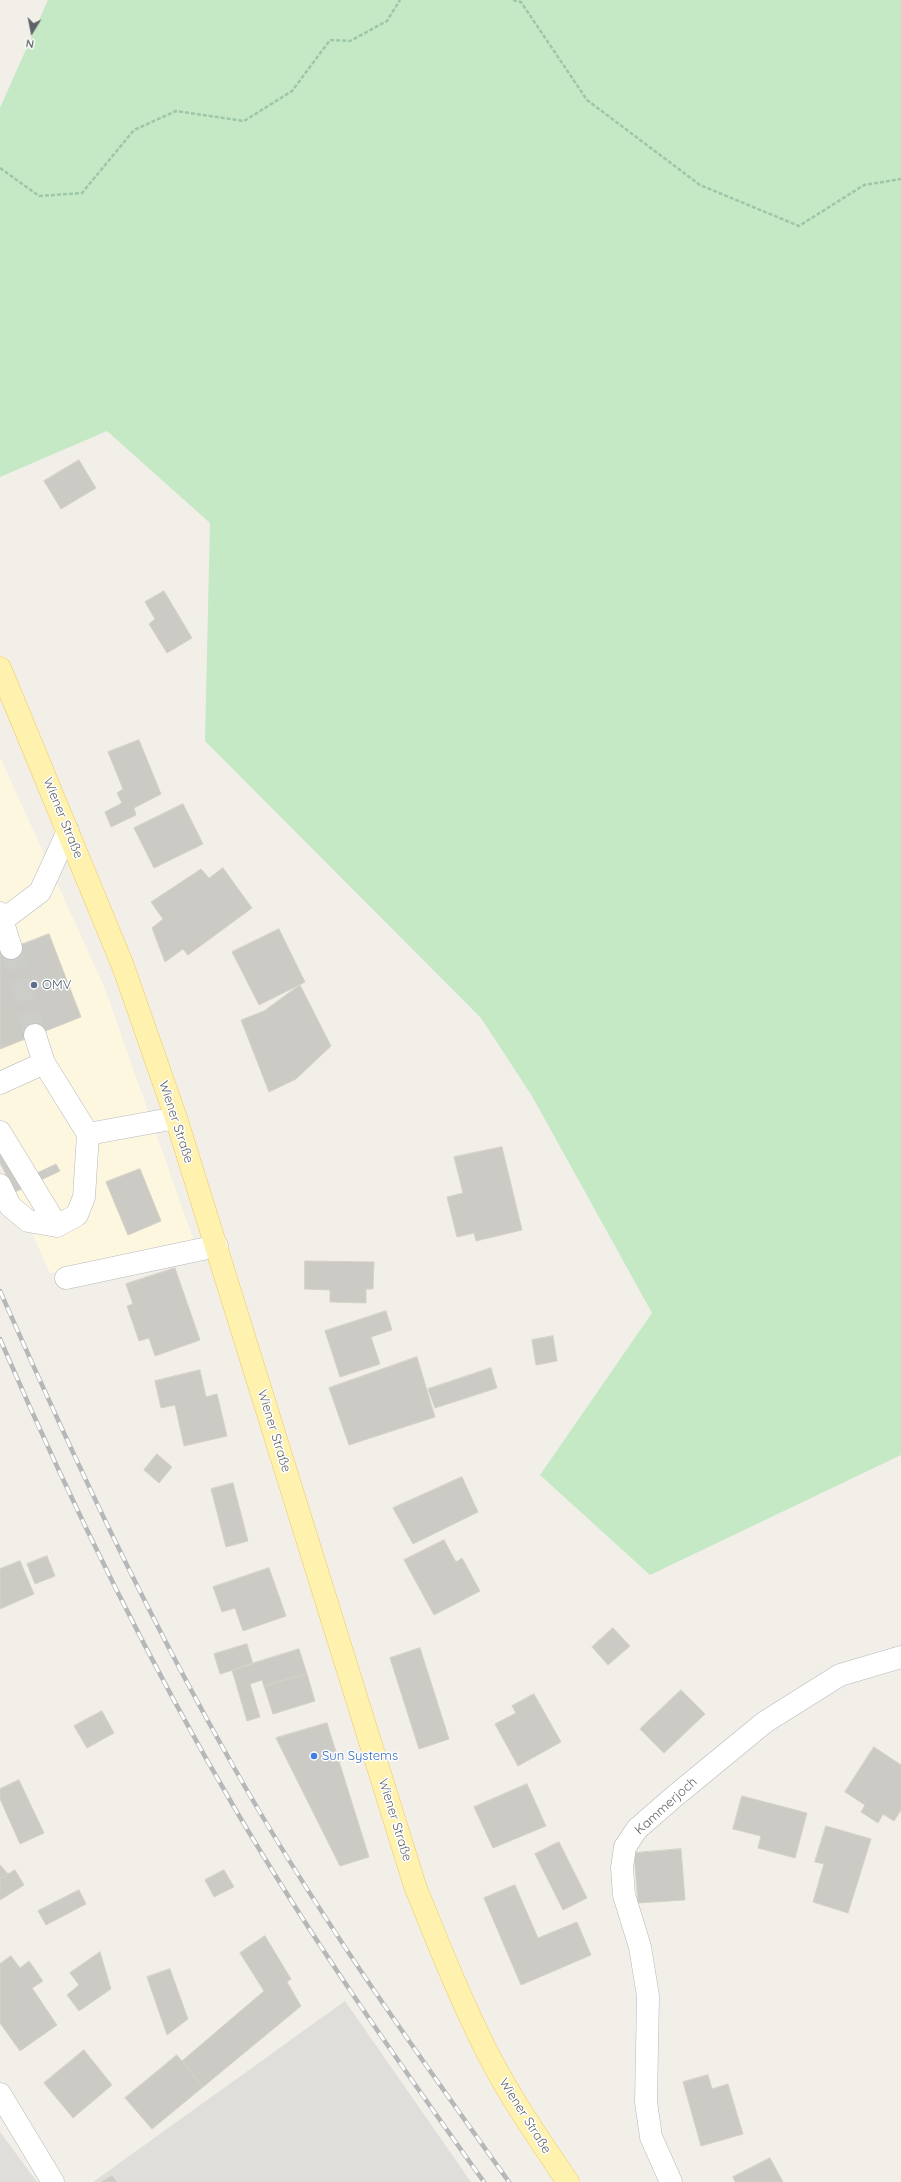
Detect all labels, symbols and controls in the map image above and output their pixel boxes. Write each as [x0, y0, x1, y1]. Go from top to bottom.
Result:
north arrow [12, 12, 52, 52]
text: N [25, 36, 35, 51]
street label: Wiener Straße [40, 775, 86, 861]
place label: OMV [42, 977, 71, 993]
marker: OMV [29, 980, 39, 990]
street label: Wiener Straße [155, 1079, 197, 1165]
street label: Wiener Straße [254, 1388, 294, 1474]
place label: Sun Systems [322, 1748, 398, 1764]
marker: Sun Systems [309, 1751, 319, 1761]
street label: Kammerjoch [632, 1774, 700, 1838]
street label: Wiener Straße [375, 1777, 415, 1863]
street label: Wiener Straße [496, 2076, 554, 2156]

